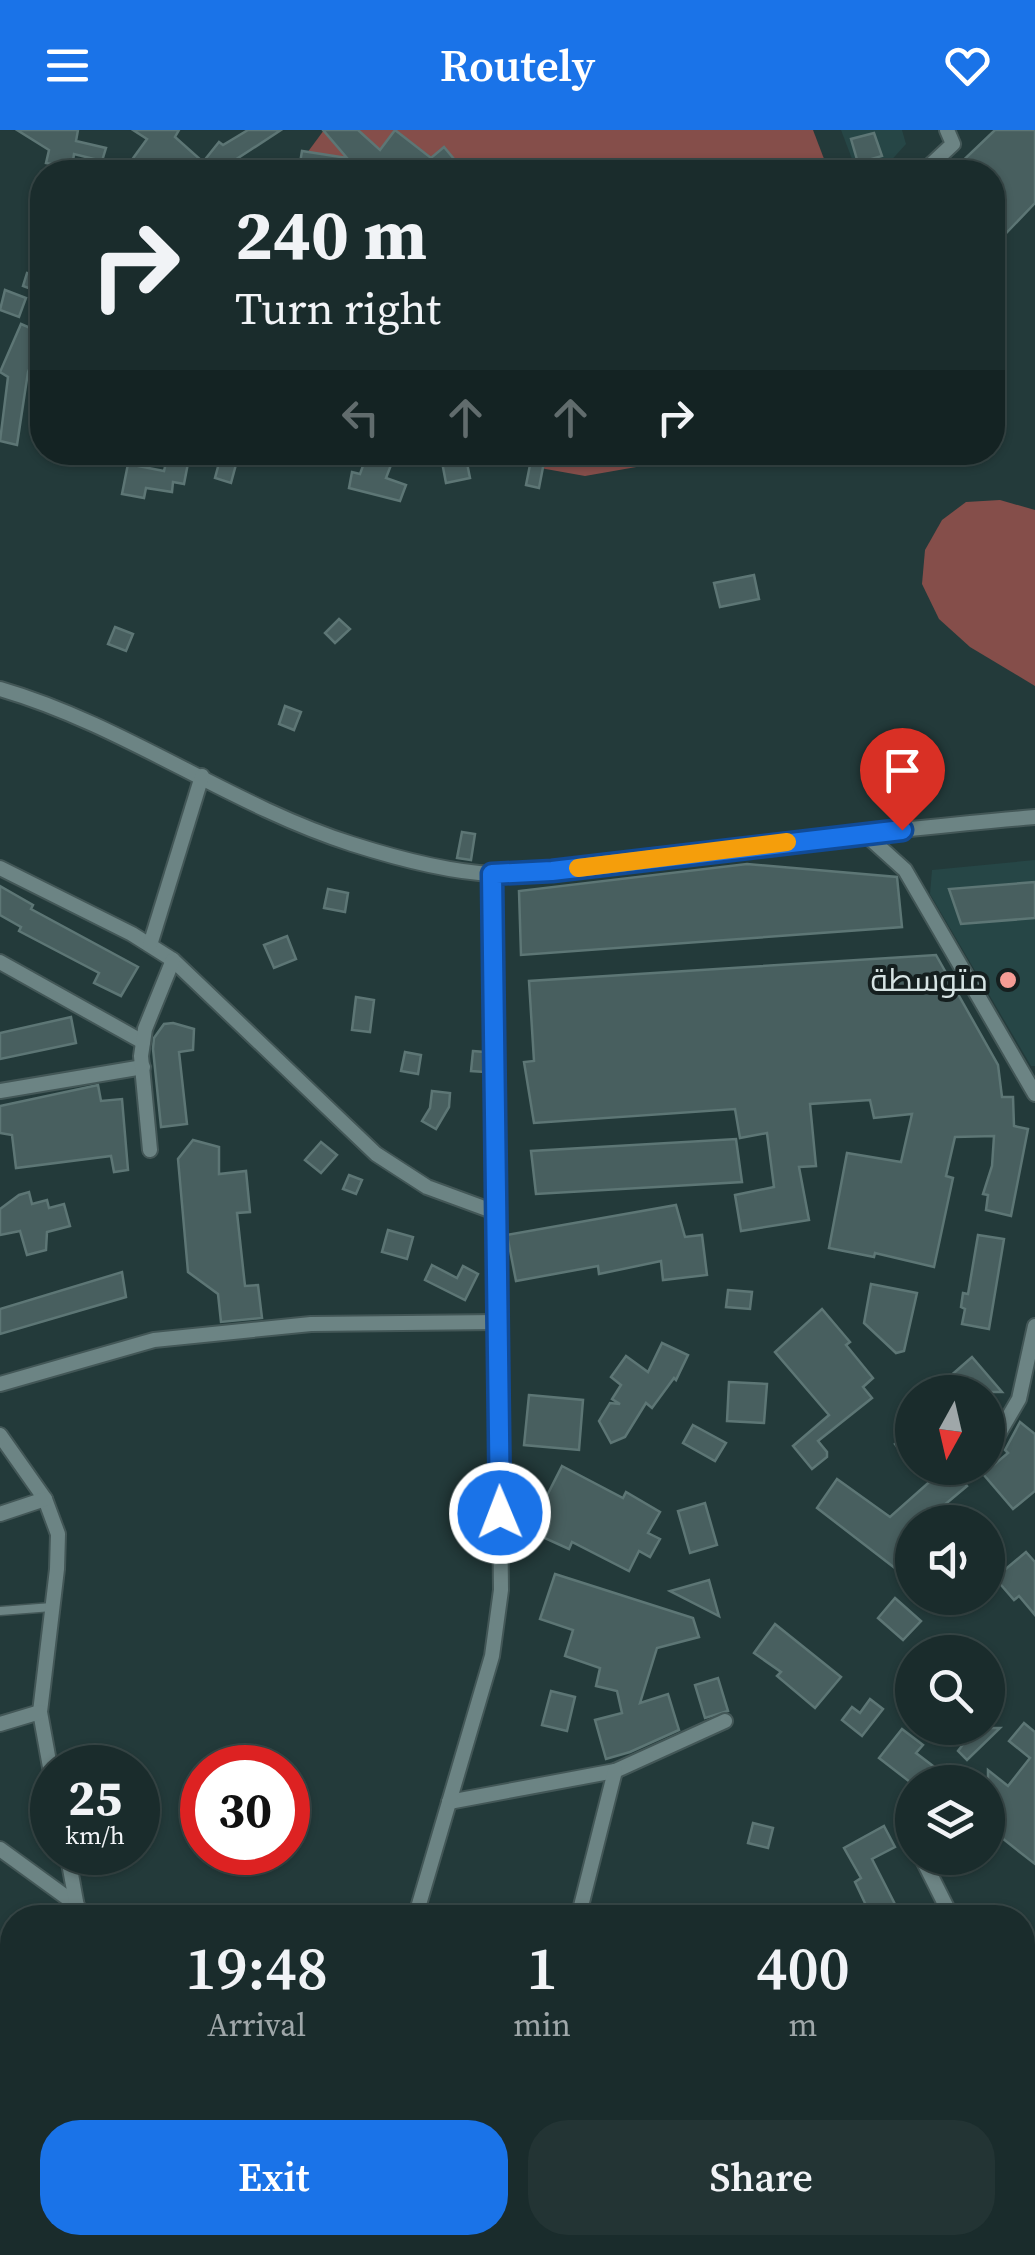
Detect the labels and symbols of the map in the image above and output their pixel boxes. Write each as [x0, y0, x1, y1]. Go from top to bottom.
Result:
pin [860, 728, 945, 831]
place label: متوسطة [871, 958, 988, 1002]
marker: متوسطة [997, 969, 1019, 991]
north arrow [895, 1375, 1005, 1485]
position arrow [448, 1461, 552, 1565]
speed limit sign: 30 [180, 1745, 310, 1875]

